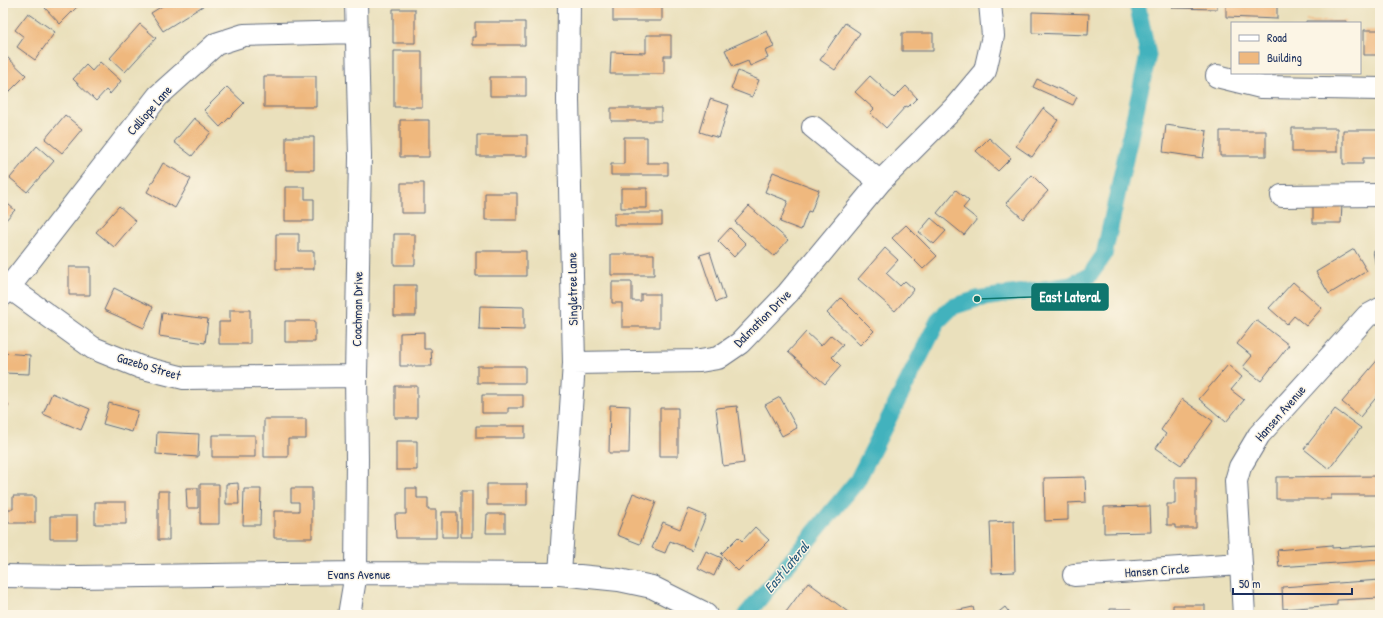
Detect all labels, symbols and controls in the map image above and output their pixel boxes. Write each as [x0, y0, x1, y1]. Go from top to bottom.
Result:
legend [1231, 22, 1361, 74]
text: Road [1267, 29, 1287, 46]
text: Building [1267, 49, 1302, 66]
street label: Calliope Lane [122, 81, 176, 139]
street label: Singletree Lane [562, 252, 582, 326]
street label: Coachman Drive [347, 271, 367, 347]
callout: East Lateral [1032, 284, 1108, 310]
street label: Dalmation Drive [729, 285, 795, 351]
text: East Lateral [1040, 287, 1101, 306]
street label: Gazebo Street [115, 348, 184, 384]
street label: Hansen Avenue [1251, 381, 1309, 445]
water label: East Lateral [759, 537, 814, 596]
street label: Hansen Circle [1124, 559, 1190, 581]
street label: Evans Avenue [328, 565, 390, 583]
scale bar [1233, 570, 1352, 596]
text: 50 m [1239, 575, 1260, 592]

